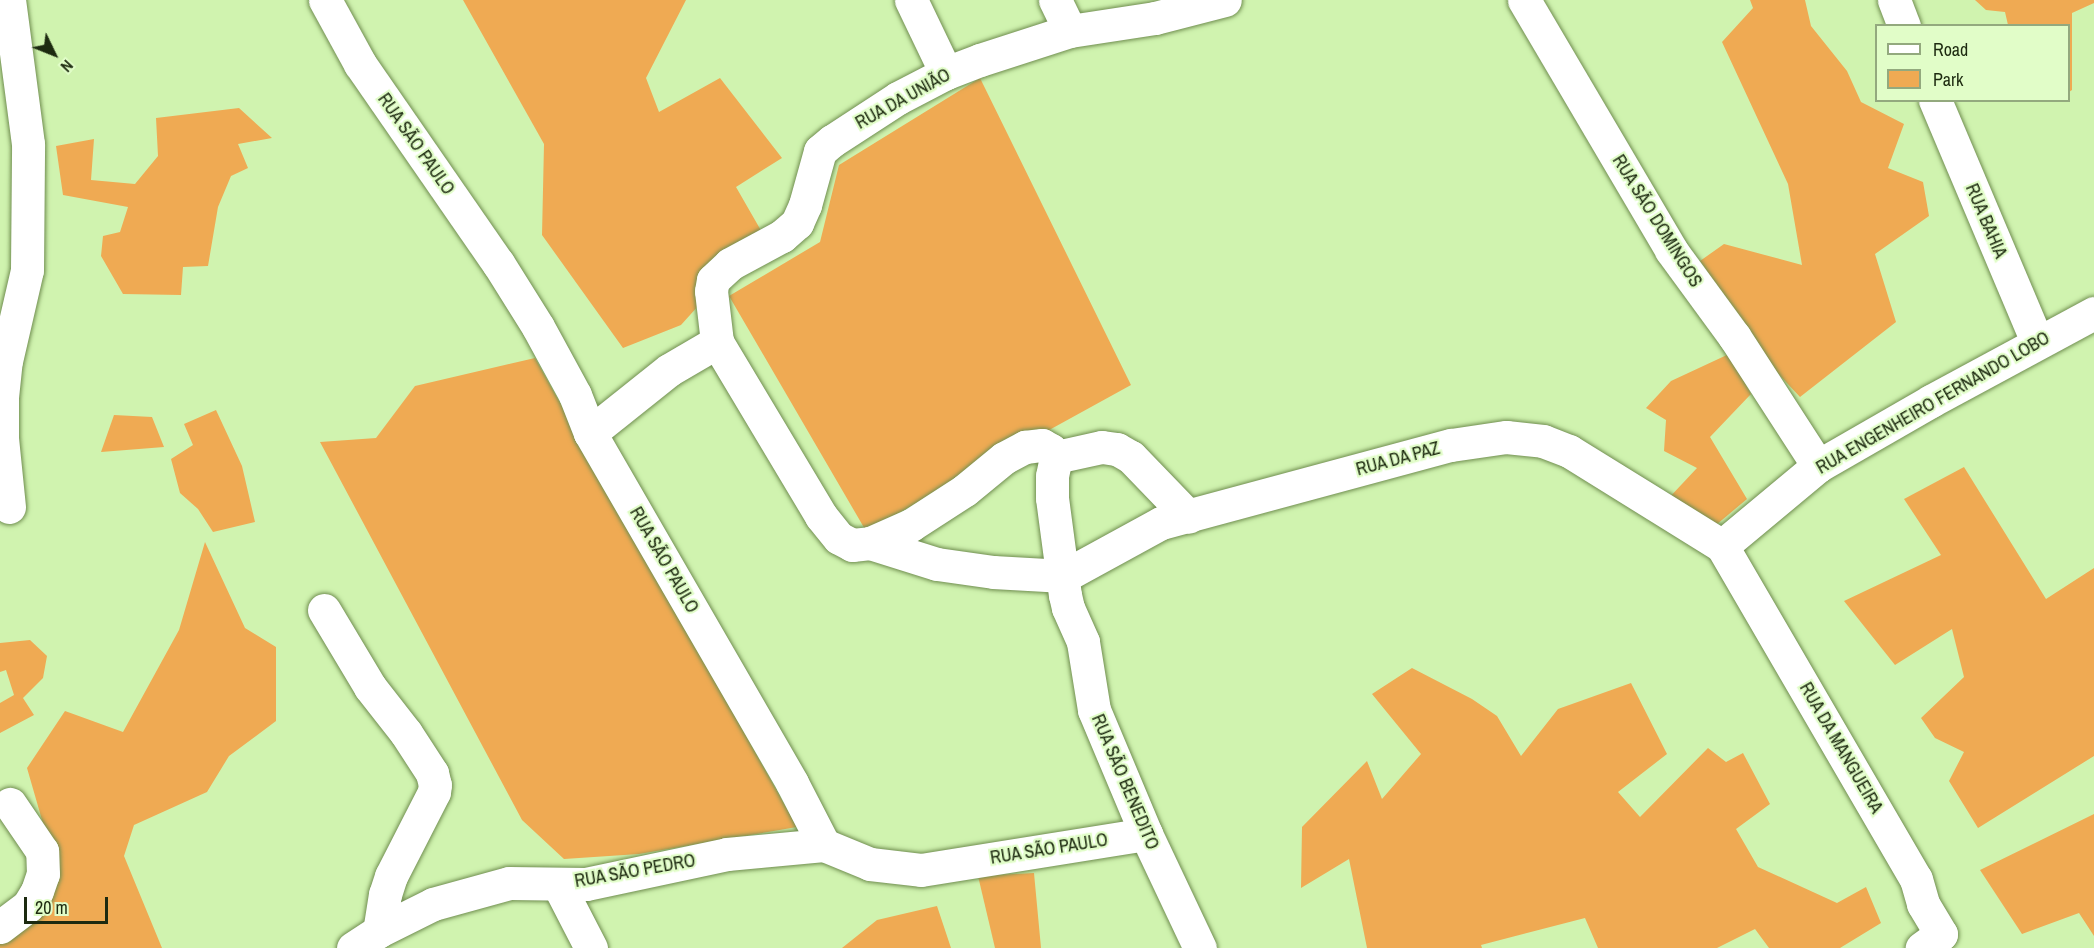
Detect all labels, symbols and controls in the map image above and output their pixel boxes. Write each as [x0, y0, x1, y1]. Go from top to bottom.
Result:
north arrow [24, 24, 84, 84]
legend [1875, 24, 2070, 102]
text: Road [1933, 37, 1968, 62]
text: N [56, 55, 78, 77]
street label: RUA DA UNIÃO [851, 64, 955, 134]
text: Park [1933, 67, 1963, 92]
street label: RUA SÃO PAULO [373, 89, 459, 199]
street label: RUA SÃO DOMINGOS [1607, 151, 1707, 291]
street label: RUA BAHIA [1961, 180, 2011, 262]
street label: RUA ENGENHEIRO FERNANDO LOBO [1812, 327, 2054, 479]
street label: RUA DA PAZ [1353, 437, 1443, 481]
street label: RUA SÃO PAULO [625, 503, 703, 617]
street label: RUA DA MANGUEIRA [1794, 678, 1888, 818]
street label: RUA SÃO BENEDITO [1087, 711, 1163, 853]
street label: RUA SÃO PAULO [988, 829, 1110, 869]
street label: RUA SÃO PEDRO [573, 850, 697, 892]
scale bar [27, 885, 111, 923]
text: 20 m [35, 895, 68, 920]

